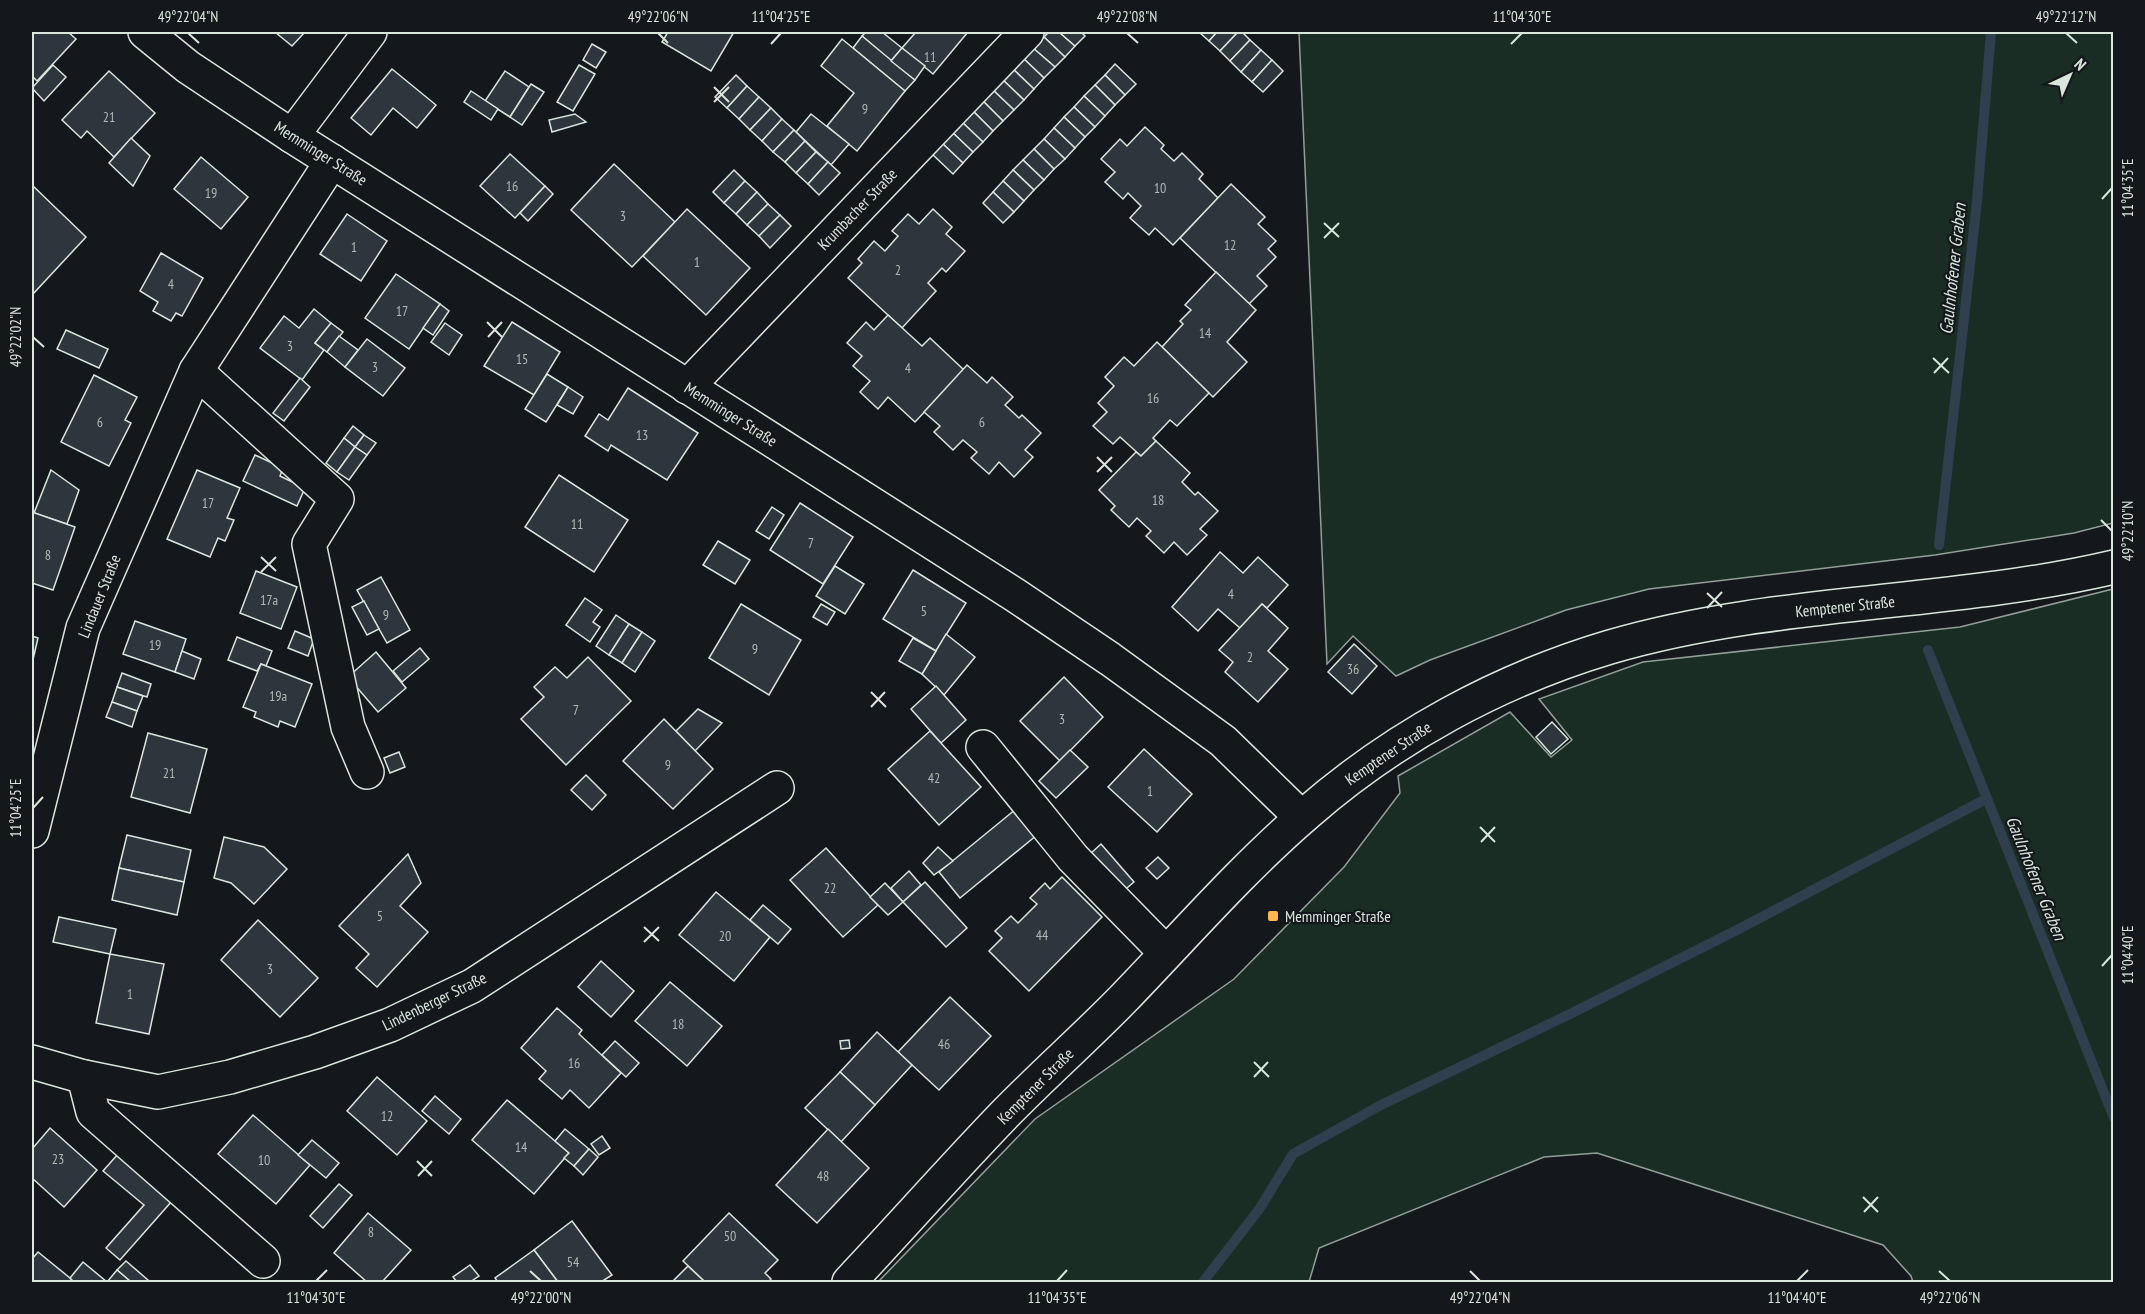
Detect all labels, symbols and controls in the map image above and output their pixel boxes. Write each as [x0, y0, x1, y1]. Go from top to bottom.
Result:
text: 49°22'04"N [158, 7, 218, 26]
text: 49°22'06"N [628, 7, 688, 26]
text: 11°04'25"E [751, 7, 811, 26]
text: 49°22'08"N [1097, 7, 1157, 26]
text: 11°04'30"E [1492, 7, 1552, 26]
text: 49°22'12"N [2036, 7, 2096, 26]
north arrow [2040, 45, 2100, 105]
house number: 11 [924, 48, 936, 66]
text: N [2070, 54, 2090, 74]
house number: 9 [862, 100, 868, 118]
house number: 21 [103, 108, 115, 126]
street label: Memminger Straße [271, 116, 371, 190]
text: 11°04'35"E [2118, 158, 2137, 218]
street label: Krumbacher Straße [813, 164, 901, 254]
house number: 16 [506, 177, 518, 195]
house number: 10 [1154, 179, 1166, 197]
house number: 19 [205, 184, 217, 202]
water label: Gaulnhofener Graben [1934, 201, 1971, 336]
house number: 3 [620, 207, 626, 225]
house number: 12 [1224, 236, 1236, 254]
house number: 1 [351, 238, 357, 256]
house number: 1 [694, 253, 700, 271]
house number: 2 [895, 261, 901, 279]
house number: 4 [168, 275, 175, 293]
house number: 17 [396, 302, 408, 320]
text: 49°22'02"N [6, 307, 25, 367]
house number: 14 [1199, 324, 1212, 342]
house number: 3 [287, 337, 293, 355]
house number: 15 [516, 350, 528, 368]
house number: 3 [372, 358, 378, 376]
house number: 4 [905, 359, 912, 377]
street label: Memminger Straße [681, 377, 781, 451]
house number: 16 [1147, 389, 1159, 407]
house number: 6 [97, 413, 103, 431]
house number: 6 [979, 413, 985, 431]
house number: 13 [636, 426, 648, 444]
house number: 18 [1152, 491, 1164, 509]
house number: 17 [202, 494, 214, 512]
text: 49°22'10"N [2118, 501, 2137, 561]
house number: 11 [571, 515, 583, 533]
house number: 7 [808, 534, 814, 552]
house number: 8 [45, 546, 51, 564]
street label: Lindauer Straße [73, 551, 125, 641]
house number: 4 [1228, 585, 1235, 603]
house number: 17a [260, 591, 278, 609]
street label: Kemptener Straße [1794, 591, 1896, 621]
house number: 5 [921, 602, 927, 620]
house number: 9 [383, 606, 389, 624]
house number: 19 [149, 636, 161, 654]
house number: 9 [752, 640, 758, 658]
house number: 2 [1247, 648, 1253, 666]
house number: 36 [1347, 660, 1359, 678]
house number: 19a [269, 687, 287, 705]
house number: 7 [573, 701, 579, 719]
house number: 3 [1059, 710, 1065, 728]
street label: Kemptener Straße [1341, 717, 1435, 789]
house number: 9 [665, 756, 671, 774]
house number: 21 [163, 764, 175, 782]
house number: 42 [928, 769, 940, 787]
text: 11°04'25"E [6, 778, 25, 838]
house number: 1 [1147, 782, 1153, 800]
water label: Gaulnhofener Graben [2001, 812, 2072, 944]
house number: 22 [824, 879, 836, 897]
place label: Memminger Straße [1285, 906, 1391, 926]
house number: 5 [377, 907, 383, 925]
marker: Memminger Straße [1266, 909, 1280, 923]
text: 11°04'40"E [2118, 925, 2137, 985]
house number: 44 [1036, 926, 1049, 944]
house number: 20 [719, 927, 731, 945]
house number: 3 [267, 960, 273, 978]
street label: Lindenberger Straße [379, 967, 489, 1035]
house number: 1 [127, 985, 133, 1003]
house number: 18 [672, 1015, 684, 1033]
house number: 46 [938, 1035, 950, 1053]
street label: Kemptener Straße [993, 1044, 1077, 1128]
house number: 16 [568, 1054, 580, 1072]
house number: 12 [381, 1107, 393, 1125]
house number: 14 [515, 1138, 528, 1156]
house number: 23 [52, 1150, 64, 1168]
house number: 10 [258, 1151, 270, 1169]
house number: 48 [817, 1167, 829, 1185]
house number: 8 [368, 1223, 374, 1241]
house number: 50 [724, 1227, 736, 1245]
house number: 54 [567, 1253, 580, 1271]
text: 11°04'30"E [286, 1288, 346, 1307]
text: 49°22'00"N [511, 1288, 571, 1307]
text: 11°04'35"E [1027, 1288, 1087, 1307]
text: 49°22'04"N [1450, 1288, 1510, 1307]
text: 11°04'40"E [1767, 1288, 1827, 1307]
text: 49°22'06"N [1920, 1288, 1980, 1307]

